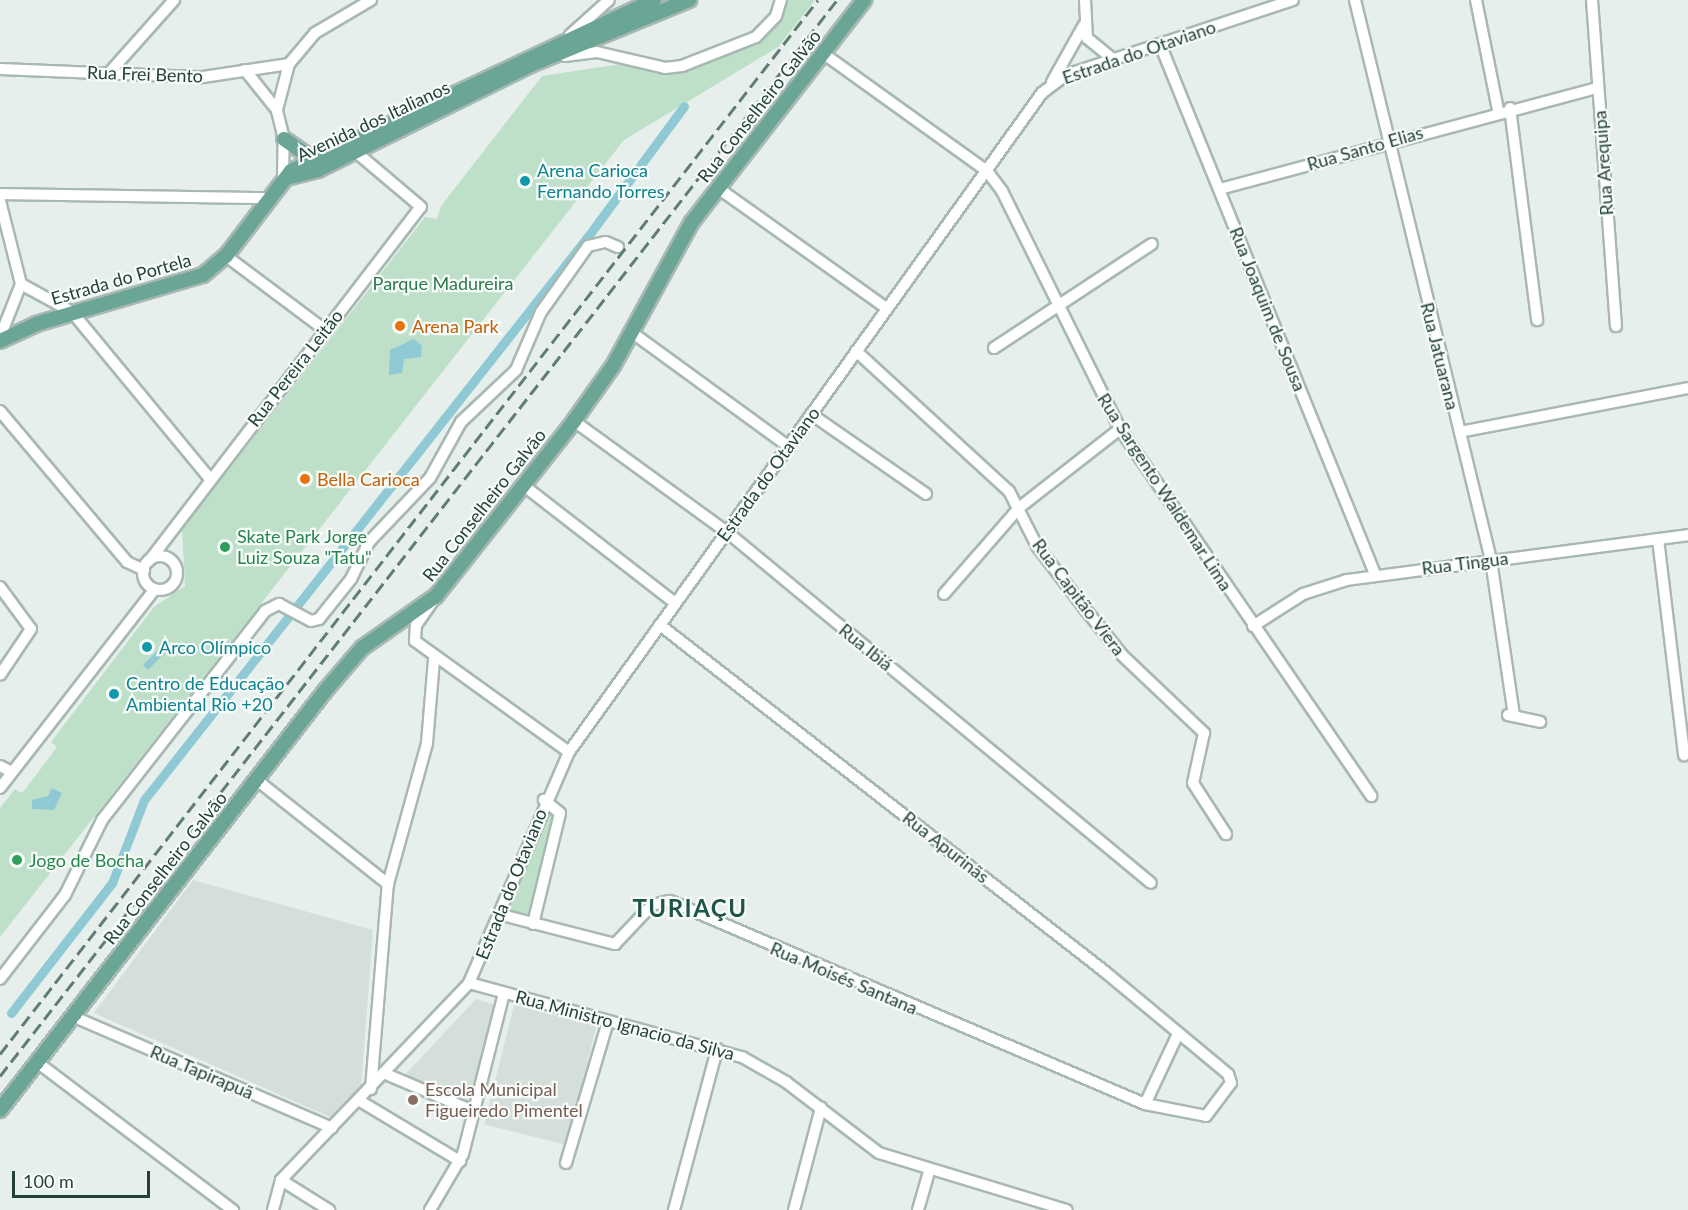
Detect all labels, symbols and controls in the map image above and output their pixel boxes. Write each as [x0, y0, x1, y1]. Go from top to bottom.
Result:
street label: Estrada do Otaviano [1059, 16, 1219, 88]
street label: Rua Conselheiro Galvão [693, 25, 825, 187]
street label: Rua Frei Bento [87, 61, 203, 87]
street label: Avenida dos Italianos [293, 76, 453, 166]
street label: Rua Arequipa [1589, 109, 1617, 217]
street label: Rua Santo Elias [1304, 121, 1426, 175]
place label: Arena Carioca Fernando Torres [537, 160, 665, 202]
marker: Arena Carioca Fernando Torres [518, 174, 532, 188]
street label: Rua Joaquim de Sousa [1225, 224, 1311, 394]
street label: Estrada do Portela [49, 249, 193, 309]
park label: Parque Madureira [373, 272, 513, 294]
street label: Rua Jatuarana [1416, 300, 1464, 412]
street label: Rua Pereira Leitão [243, 305, 347, 431]
place label: Arena Park [412, 315, 499, 337]
marker: Arena Park [393, 319, 407, 333]
street label: Rua Sargento Waldemar Lima [1093, 389, 1237, 595]
street label: Estrada do Otaviano [712, 403, 824, 545]
street label: Rua Conselheiro Galvão [418, 424, 550, 586]
place label: Bella Carioca [317, 468, 420, 490]
marker: Bella Carioca [298, 472, 312, 486]
place label: Skate Park Jorge Luiz Souza "Tatu" [237, 526, 372, 568]
street label: Rua Capitão Viera [1028, 534, 1130, 660]
marker: Skate Park Jorge Luiz Souza "Tatu" [218, 540, 232, 554]
street label: Rua Tingua [1420, 547, 1510, 579]
street label: Rua Ibiá [835, 619, 897, 675]
place label: Arco Olímpico [159, 636, 271, 658]
marker: Arco Olímpico [140, 640, 154, 654]
place label: Centro de Educação Ambiental Rio +20 [126, 673, 284, 716]
marker: Centro de Educação Ambiental Rio +20 [107, 687, 121, 701]
street label: Rua Conselheiro Galvão [99, 787, 231, 949]
street label: Estrada do Otaviano [471, 805, 551, 963]
street label: Rua Apurinãs [898, 806, 994, 888]
place label: Jogo de Bocha [29, 849, 144, 871]
marker: Jogo de Bocha [10, 853, 24, 867]
district label: TURIAÇU [632, 894, 748, 922]
street label: Rua Moisés Santana [767, 937, 921, 1019]
street label: Rua Ministro Ignacio da Silva [513, 985, 737, 1065]
street label: Rua Tapirapuã [147, 1040, 257, 1104]
place label: Escola Municipal Figueiredo Pimentel [425, 1079, 583, 1122]
marker: Escola Municipal Figueiredo Pimentel [406, 1093, 420, 1107]
scale bar [15, 1159, 153, 1197]
text: 100 m [23, 1170, 74, 1192]

